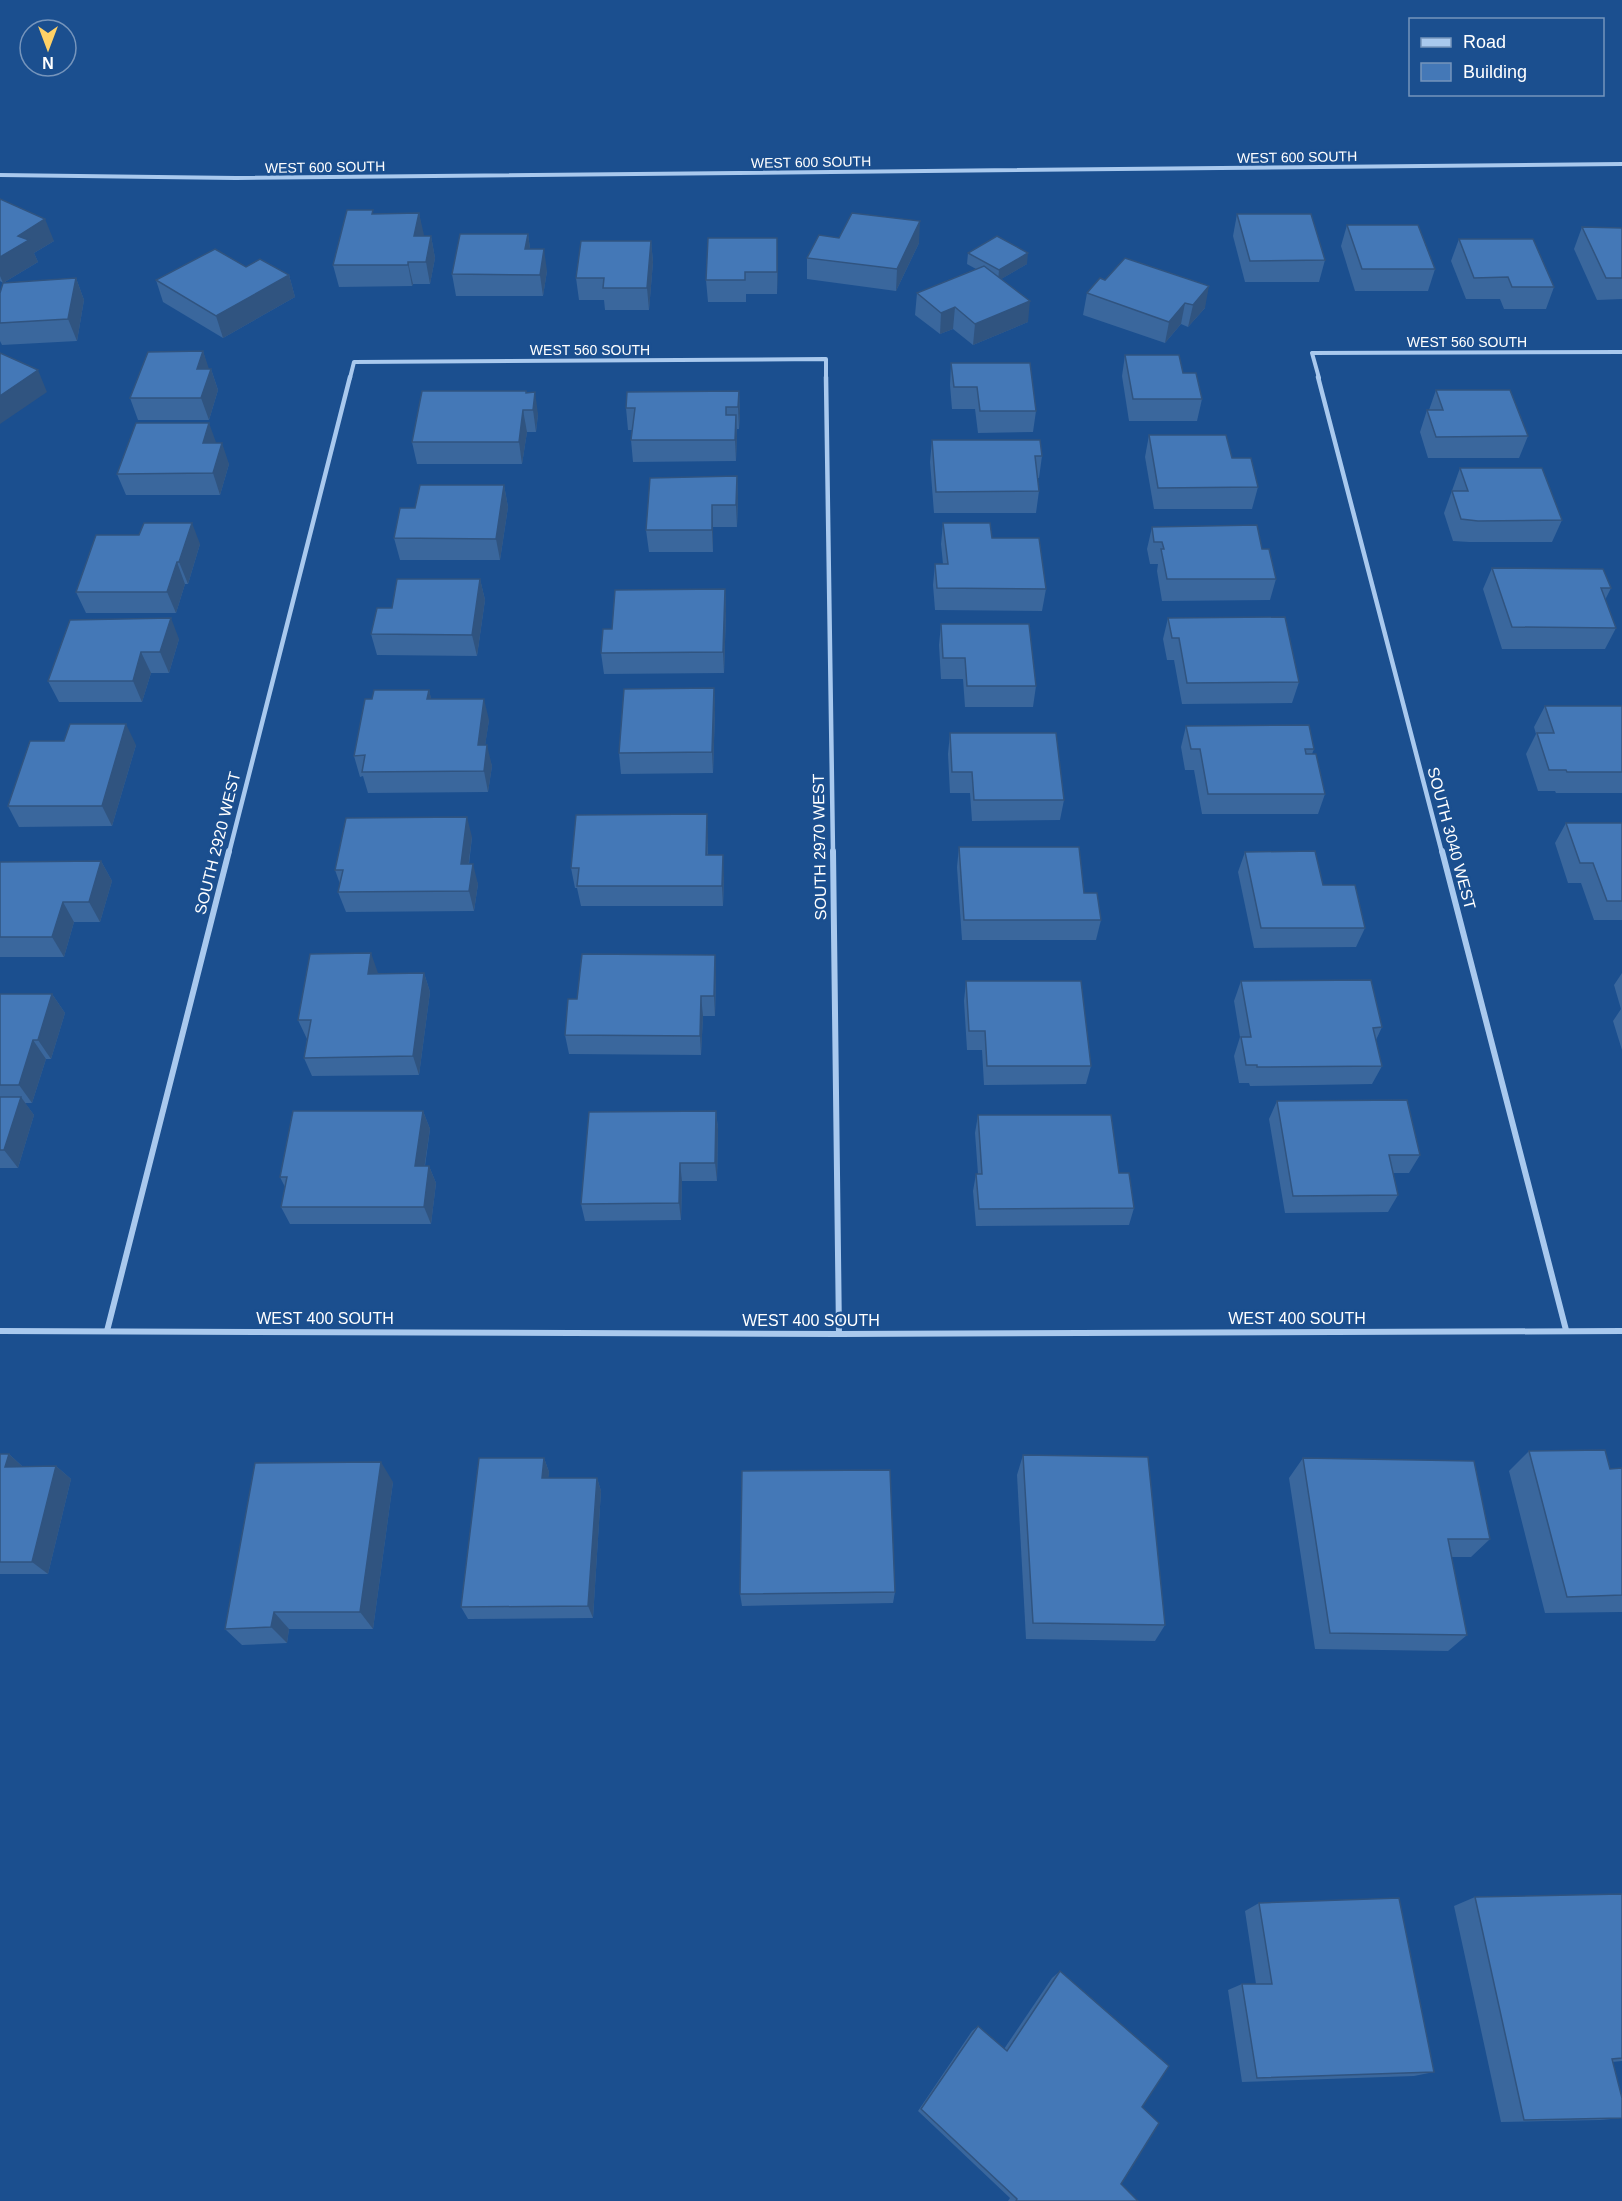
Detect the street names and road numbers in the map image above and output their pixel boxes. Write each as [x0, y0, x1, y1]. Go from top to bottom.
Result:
street label: WEST 600 SOUTH [1237, 148, 1357, 166]
street label: WEST 600 SOUTH [751, 153, 871, 171]
street label: WEST 600 SOUTH [265, 158, 385, 176]
street label: WEST 560 SOUTH [1407, 334, 1527, 350]
street label: WEST 560 SOUTH [530, 342, 650, 358]
street label: SOUTH 3040 WEST [1424, 765, 1479, 911]
street label: SOUTH 2920 WEST [191, 770, 244, 916]
street label: SOUTH 2970 WEST [810, 773, 829, 920]
street label: WEST 400 SOUTH [256, 1310, 394, 1327]
street label: WEST 400 SOUTH [1228, 1310, 1366, 1327]
street label: WEST 400 SOUTH [742, 1312, 880, 1329]

